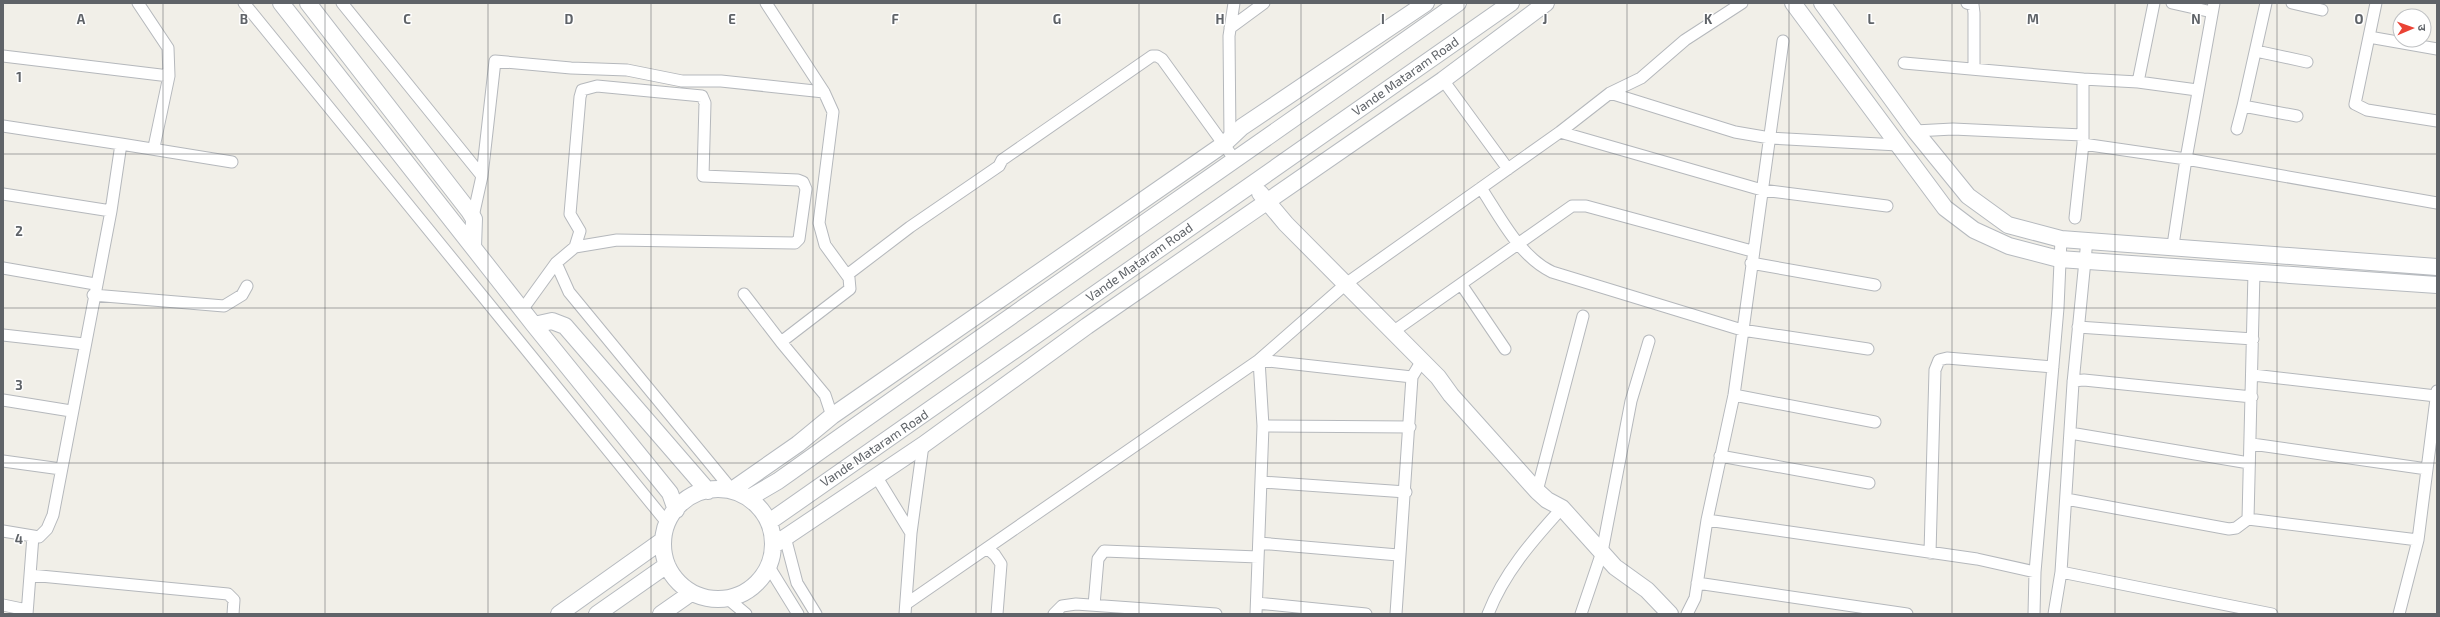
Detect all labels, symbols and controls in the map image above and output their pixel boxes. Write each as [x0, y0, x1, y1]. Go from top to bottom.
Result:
north arrow [2392, 8, 2432, 48]
text: A [77, 11, 86, 27]
text: B [240, 11, 248, 27]
text: C [403, 11, 411, 27]
text: D [565, 11, 574, 27]
text: E [728, 11, 736, 27]
text: F [891, 11, 899, 27]
text: G [1053, 11, 1061, 27]
text: H [1216, 11, 1225, 27]
text: I [1381, 11, 1385, 27]
text: J [1543, 11, 1547, 27]
text: K [1704, 11, 1713, 27]
text: L [1868, 11, 1875, 27]
text: M [2027, 11, 2039, 27]
text: N [2191, 11, 2201, 27]
text: O [2355, 11, 2364, 27]
text: उ [2416, 24, 2429, 32]
street label: Vande Mataram Road [1348, 33, 1462, 119]
text: 1 [16, 69, 22, 85]
street label: Vande Mataram Road [1082, 219, 1196, 305]
text: 2 [15, 223, 23, 239]
text: 3 [15, 377, 23, 393]
street label: Vande Mataram Road [817, 406, 931, 490]
text: 4 [15, 531, 23, 547]

